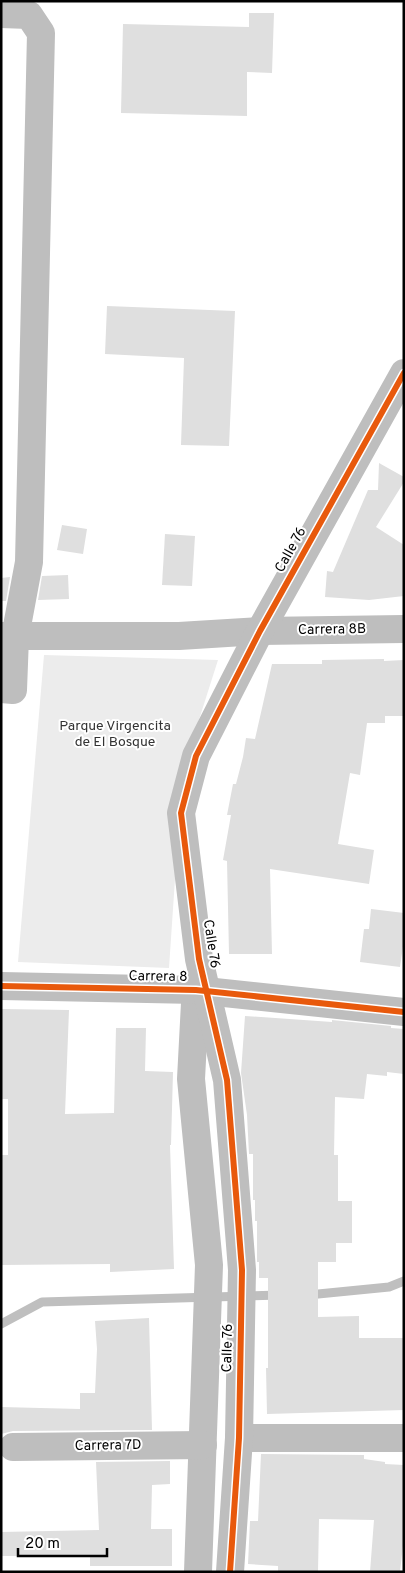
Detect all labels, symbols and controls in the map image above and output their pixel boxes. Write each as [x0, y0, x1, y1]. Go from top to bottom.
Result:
street label: Calle 76 [272, 524, 310, 576]
street label: Carrera 8B [298, 621, 366, 639]
park label: Parque Virgencita de El Bosque [59, 718, 171, 751]
street label: Calle 76 [199, 918, 223, 970]
street label: Carrera 8 [128, 968, 188, 986]
street label: Calle 76 [219, 1323, 237, 1373]
street label: Carrera 7D [74, 1437, 142, 1455]
scale bar [18, 1526, 106, 1558]
text: 20 m [25, 1535, 60, 1554]

